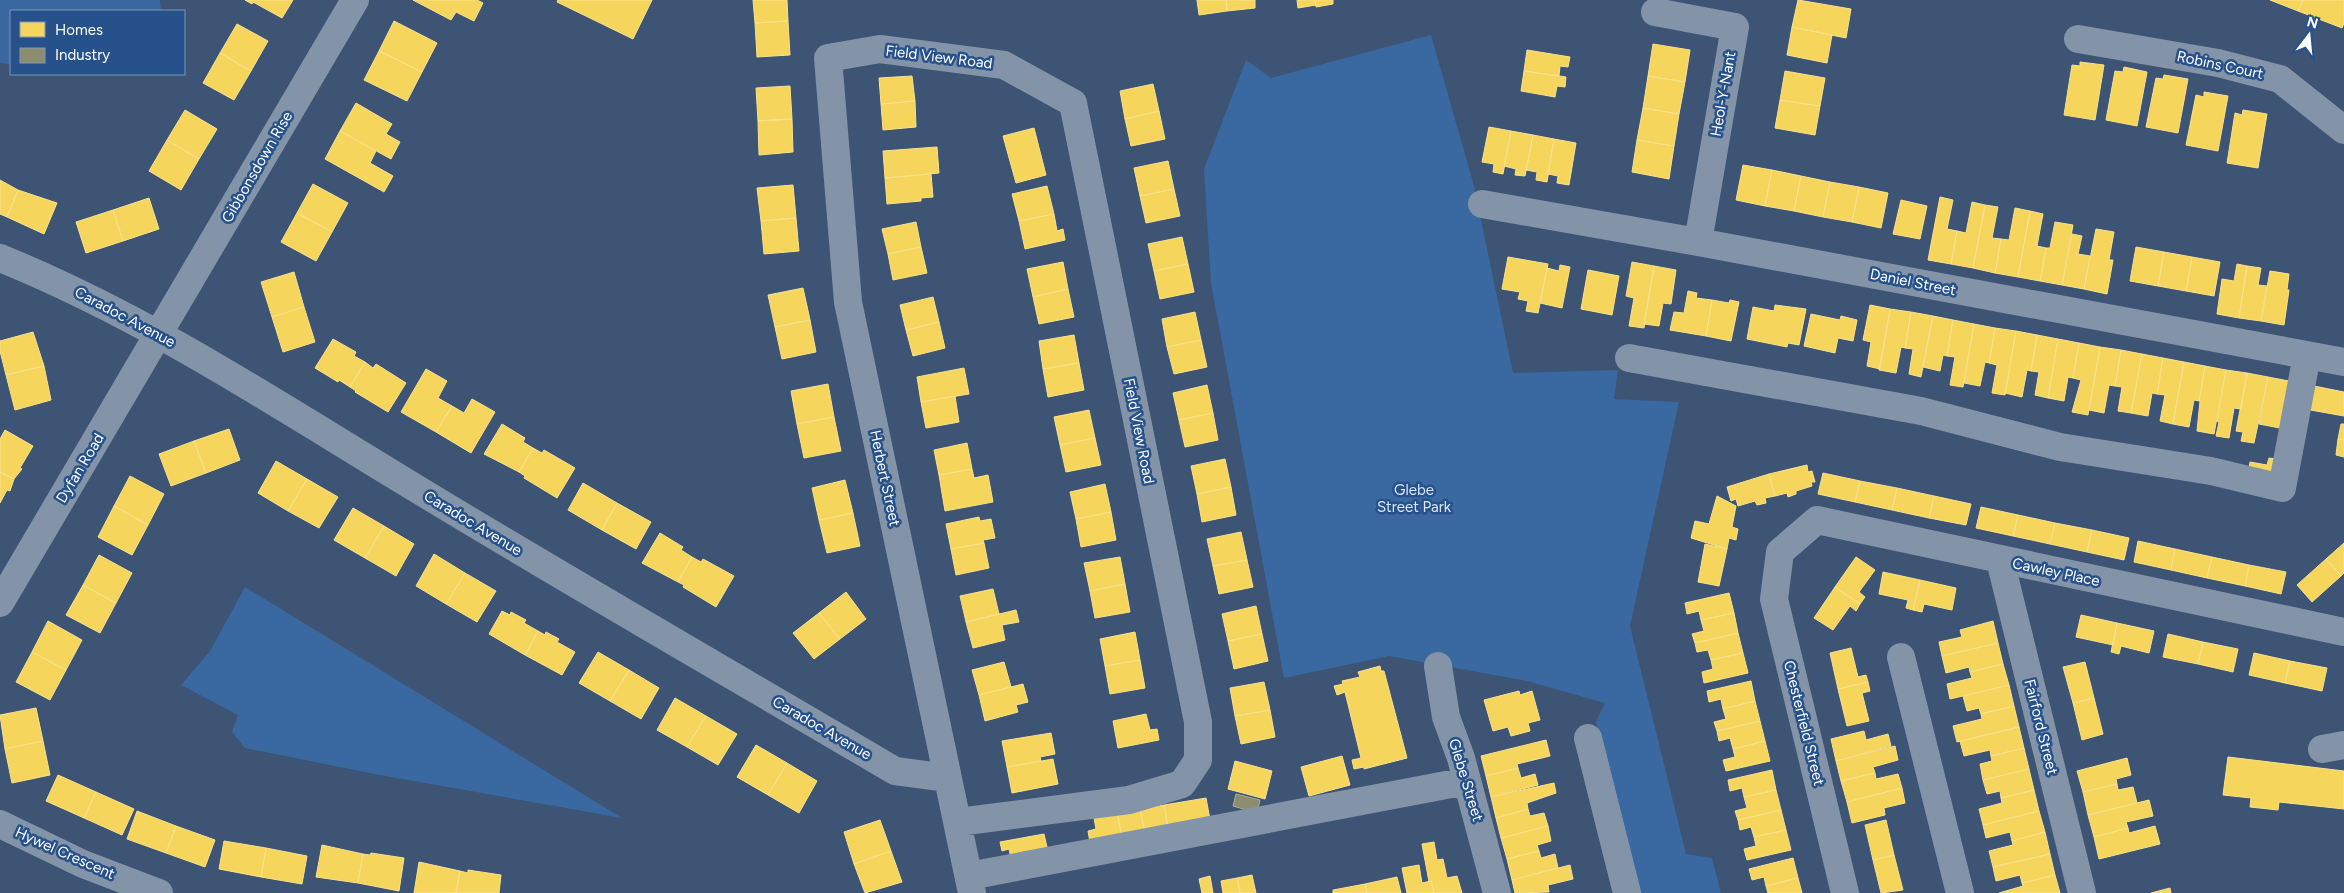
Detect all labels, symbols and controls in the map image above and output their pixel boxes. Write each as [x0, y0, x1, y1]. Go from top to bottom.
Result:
legend [10, 10, 185, 75]
north arrow [2284, 10, 2334, 60]
text: N [2305, 13, 2320, 33]
text: Homes [55, 21, 103, 39]
street label: Field View Road [885, 42, 993, 72]
text: Industry [55, 46, 110, 64]
street label: Robins Court [2175, 47, 2265, 83]
street label: Heol-Y-Nant [1707, 50, 1739, 138]
street label: Gibbonsdown Rise [218, 108, 296, 226]
street label: Daniel Street [1869, 265, 1958, 299]
street label: Caradoc Avenue [72, 283, 178, 351]
street label: Field View Road [1120, 377, 1158, 485]
street label: Herbert Street [866, 428, 904, 528]
street label: Dyfan Road [52, 430, 108, 506]
park label: Glebe Street Park [1377, 481, 1452, 516]
street label: Caradoc Avenue [421, 487, 525, 559]
street label: Cawley Place [2011, 554, 2101, 590]
street label: Chesterfield Street [1780, 659, 1828, 788]
street label: Fairford Street [2020, 677, 2062, 777]
street label: Caradoc Avenue [769, 692, 875, 764]
street label: Glebe Street [1445, 736, 1487, 824]
street label: Hywel Crescent [12, 823, 118, 883]

